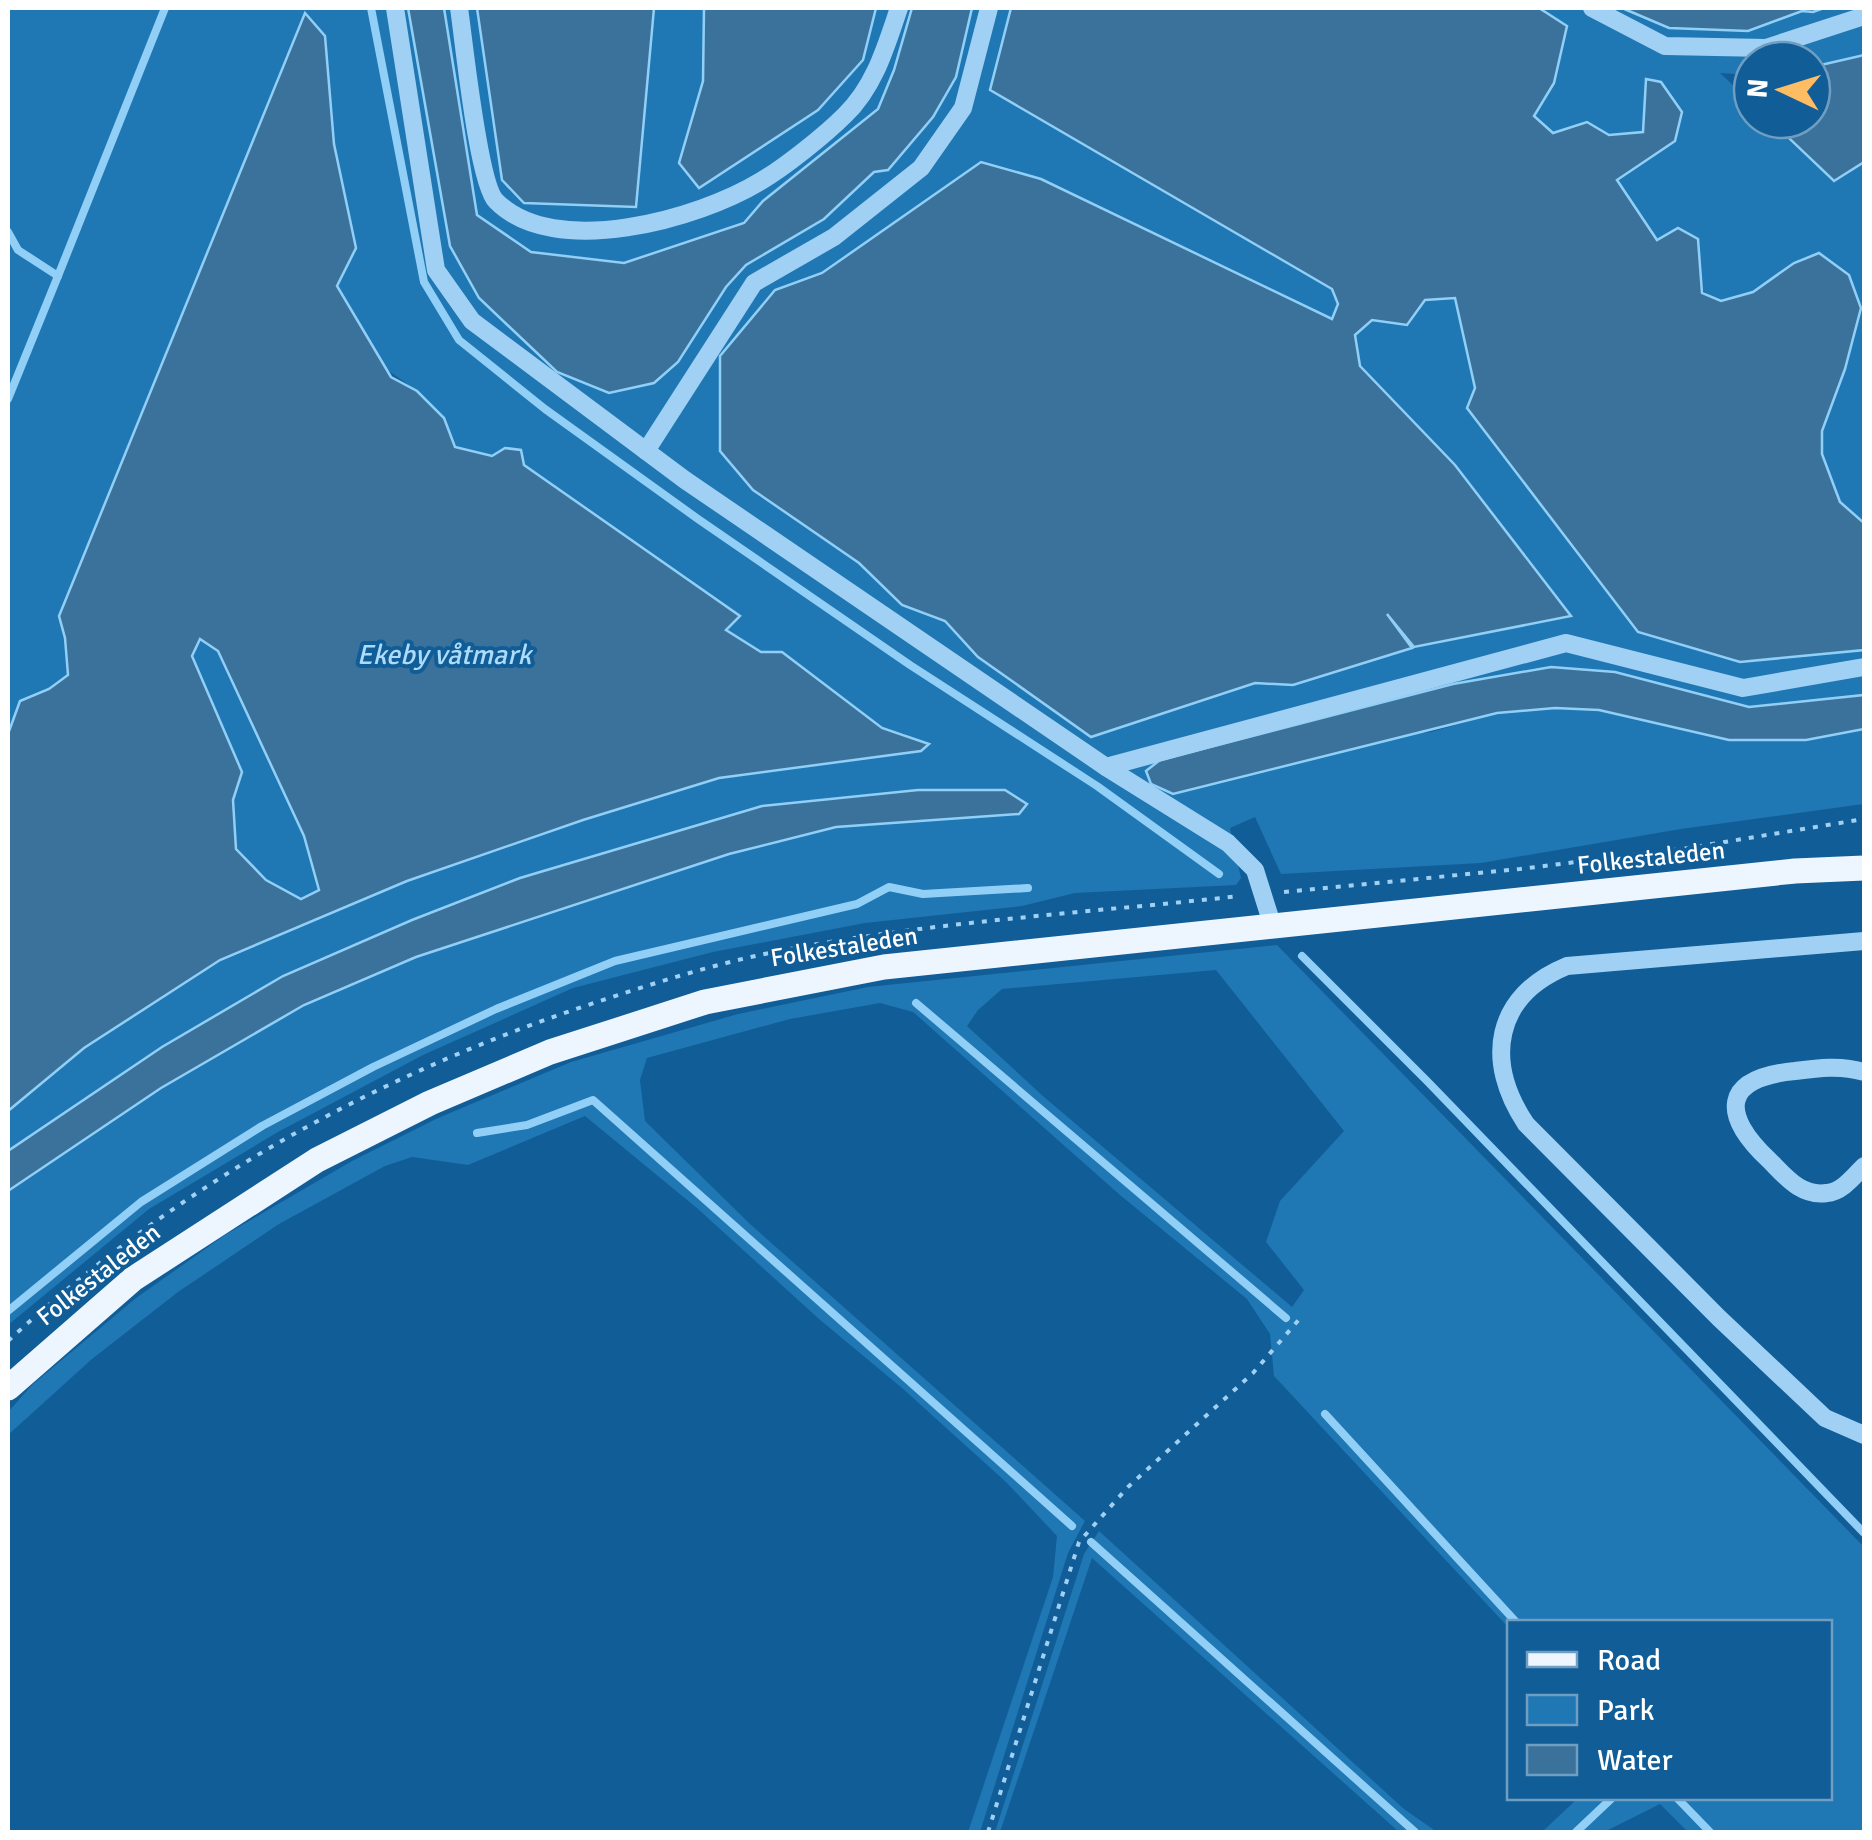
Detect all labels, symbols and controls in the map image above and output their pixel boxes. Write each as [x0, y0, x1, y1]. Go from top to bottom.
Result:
north arrow [1732, 40, 1832, 140]
text: N [1740, 77, 1776, 99]
water label: Ekeby våtmark [357, 638, 534, 672]
street label: Folkestaleden [1576, 834, 1727, 881]
street label: Folkestaleden [768, 920, 920, 973]
street label: Folkestaleden [30, 1216, 166, 1332]
legend [1507, 1620, 1832, 1800]
text: Road [1597, 1642, 1661, 1679]
text: Park [1597, 1692, 1655, 1729]
text: Water [1597, 1742, 1673, 1779]

